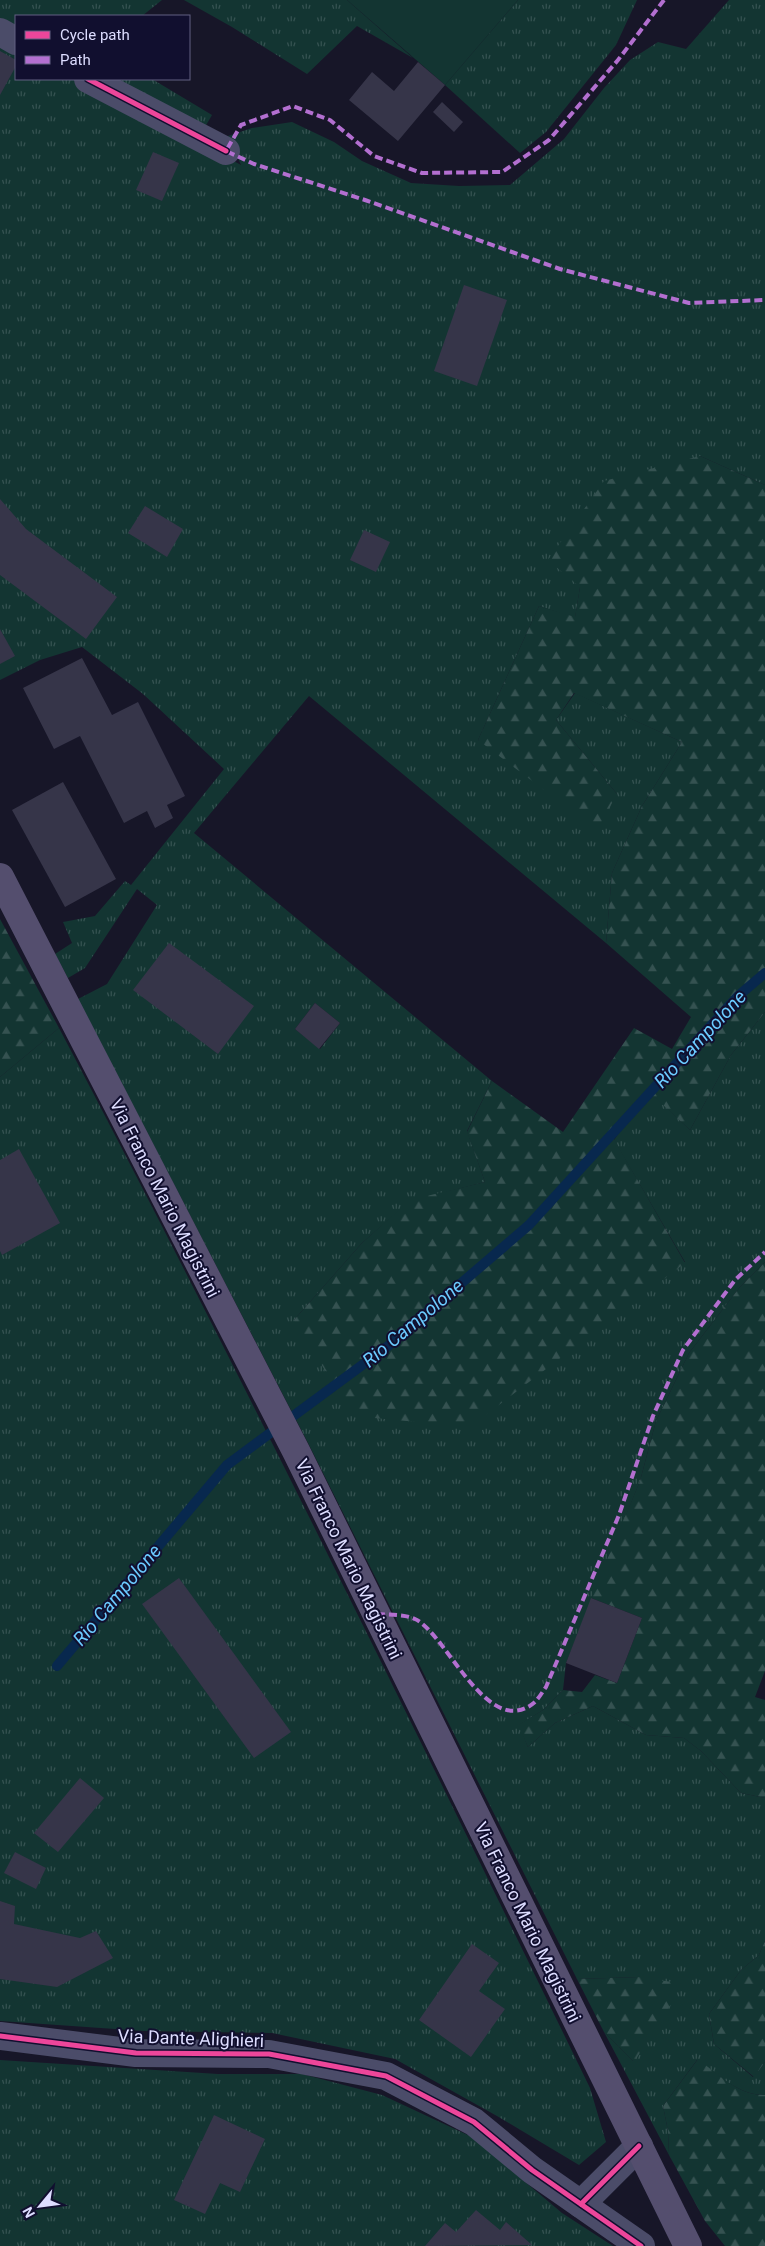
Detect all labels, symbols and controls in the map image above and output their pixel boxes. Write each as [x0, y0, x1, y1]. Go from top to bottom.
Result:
legend [15, 15, 190, 80]
text: Cycle path [60, 26, 130, 44]
text: Path [60, 51, 91, 69]
water label: Rio Campolone [649, 985, 751, 1093]
street label: Via Franco Mario Magistrini [106, 1095, 224, 1301]
water label: Rio Campolone [358, 1274, 468, 1372]
street label: Via Franco Mario Magistrini [291, 1455, 407, 1663]
water label: Rio Campolone [68, 1540, 166, 1650]
street label: Via Franco Mario Magistrini [470, 1818, 586, 2026]
street label: Via Dante Alighieri [117, 2025, 265, 2051]
north arrow [15, 2181, 65, 2231]
text: N [19, 2204, 38, 2221]

